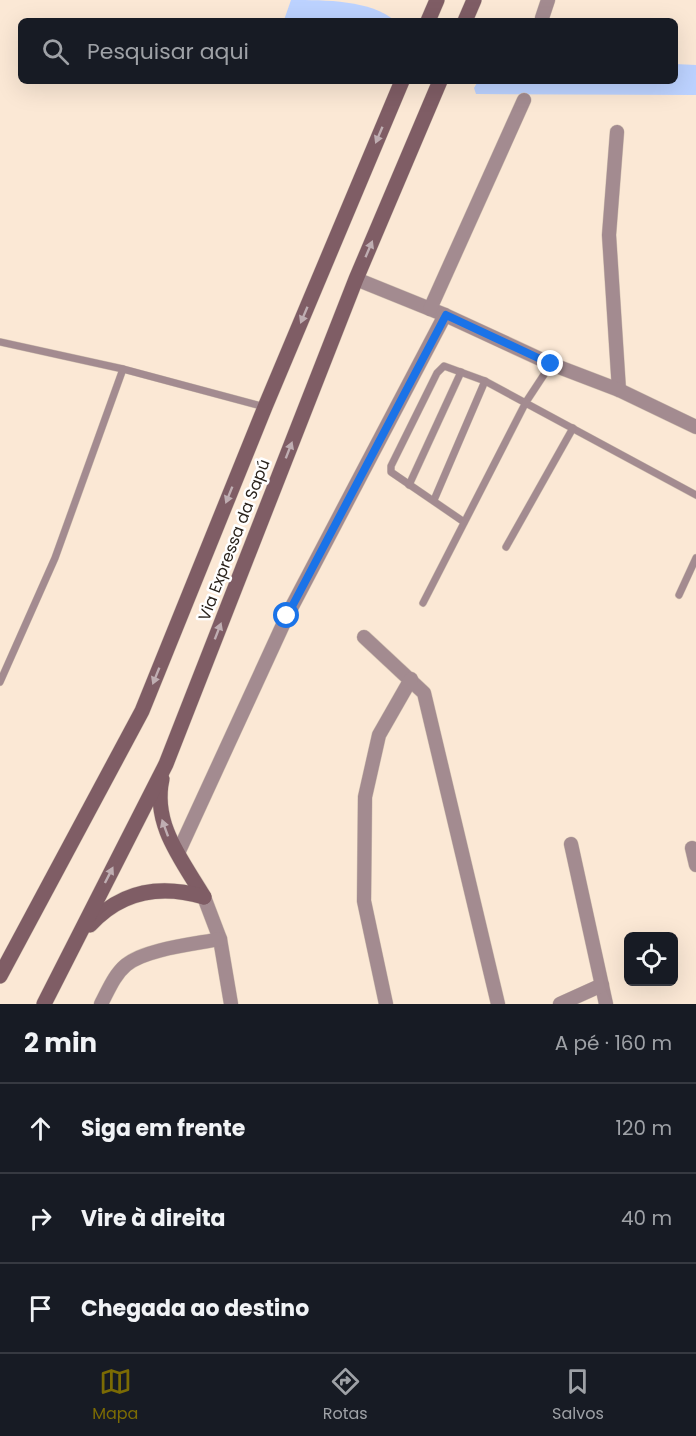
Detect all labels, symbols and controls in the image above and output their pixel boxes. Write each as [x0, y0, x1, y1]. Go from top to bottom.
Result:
search box [18, 18, 678, 84]
icon: search [39, 35, 72, 68]
text: Pesquisar aqui [87, 36, 249, 67]
one-way arrow [374, 126, 383, 144]
one-way arrow [365, 240, 374, 258]
one-way arrow [299, 306, 309, 324]
route end [537, 350, 563, 376]
one-way arrow [284, 440, 294, 458]
street label: Via Expressa da Sapú [193, 456, 275, 624]
one-way arrow [224, 486, 233, 504]
route start [273, 602, 299, 628]
one-way arrow [214, 622, 223, 640]
one-way arrow [151, 667, 161, 685]
one-way arrow [160, 818, 170, 836]
one-way arrow [104, 867, 114, 884]
map controls [624, 932, 678, 986]
button: locate [624, 932, 678, 986]
text: 2 min [24, 1025, 97, 1061]
text: A pé · 160 m [555, 1029, 672, 1057]
icon: ahead [24, 1112, 57, 1145]
text: Siga em frente [81, 1113, 245, 1144]
text: 120 m [616, 1114, 672, 1142]
icon: right [24, 1202, 57, 1235]
text: Vire à direita [81, 1203, 226, 1234]
text: 40 m [621, 1204, 672, 1232]
icon: arrive [24, 1292, 57, 1325]
text: Chegada ao destino [81, 1293, 309, 1324]
tab: Mapa [92, 1365, 138, 1426]
tab: Rotas [323, 1365, 368, 1426]
tab: Salvos [552, 1365, 604, 1426]

